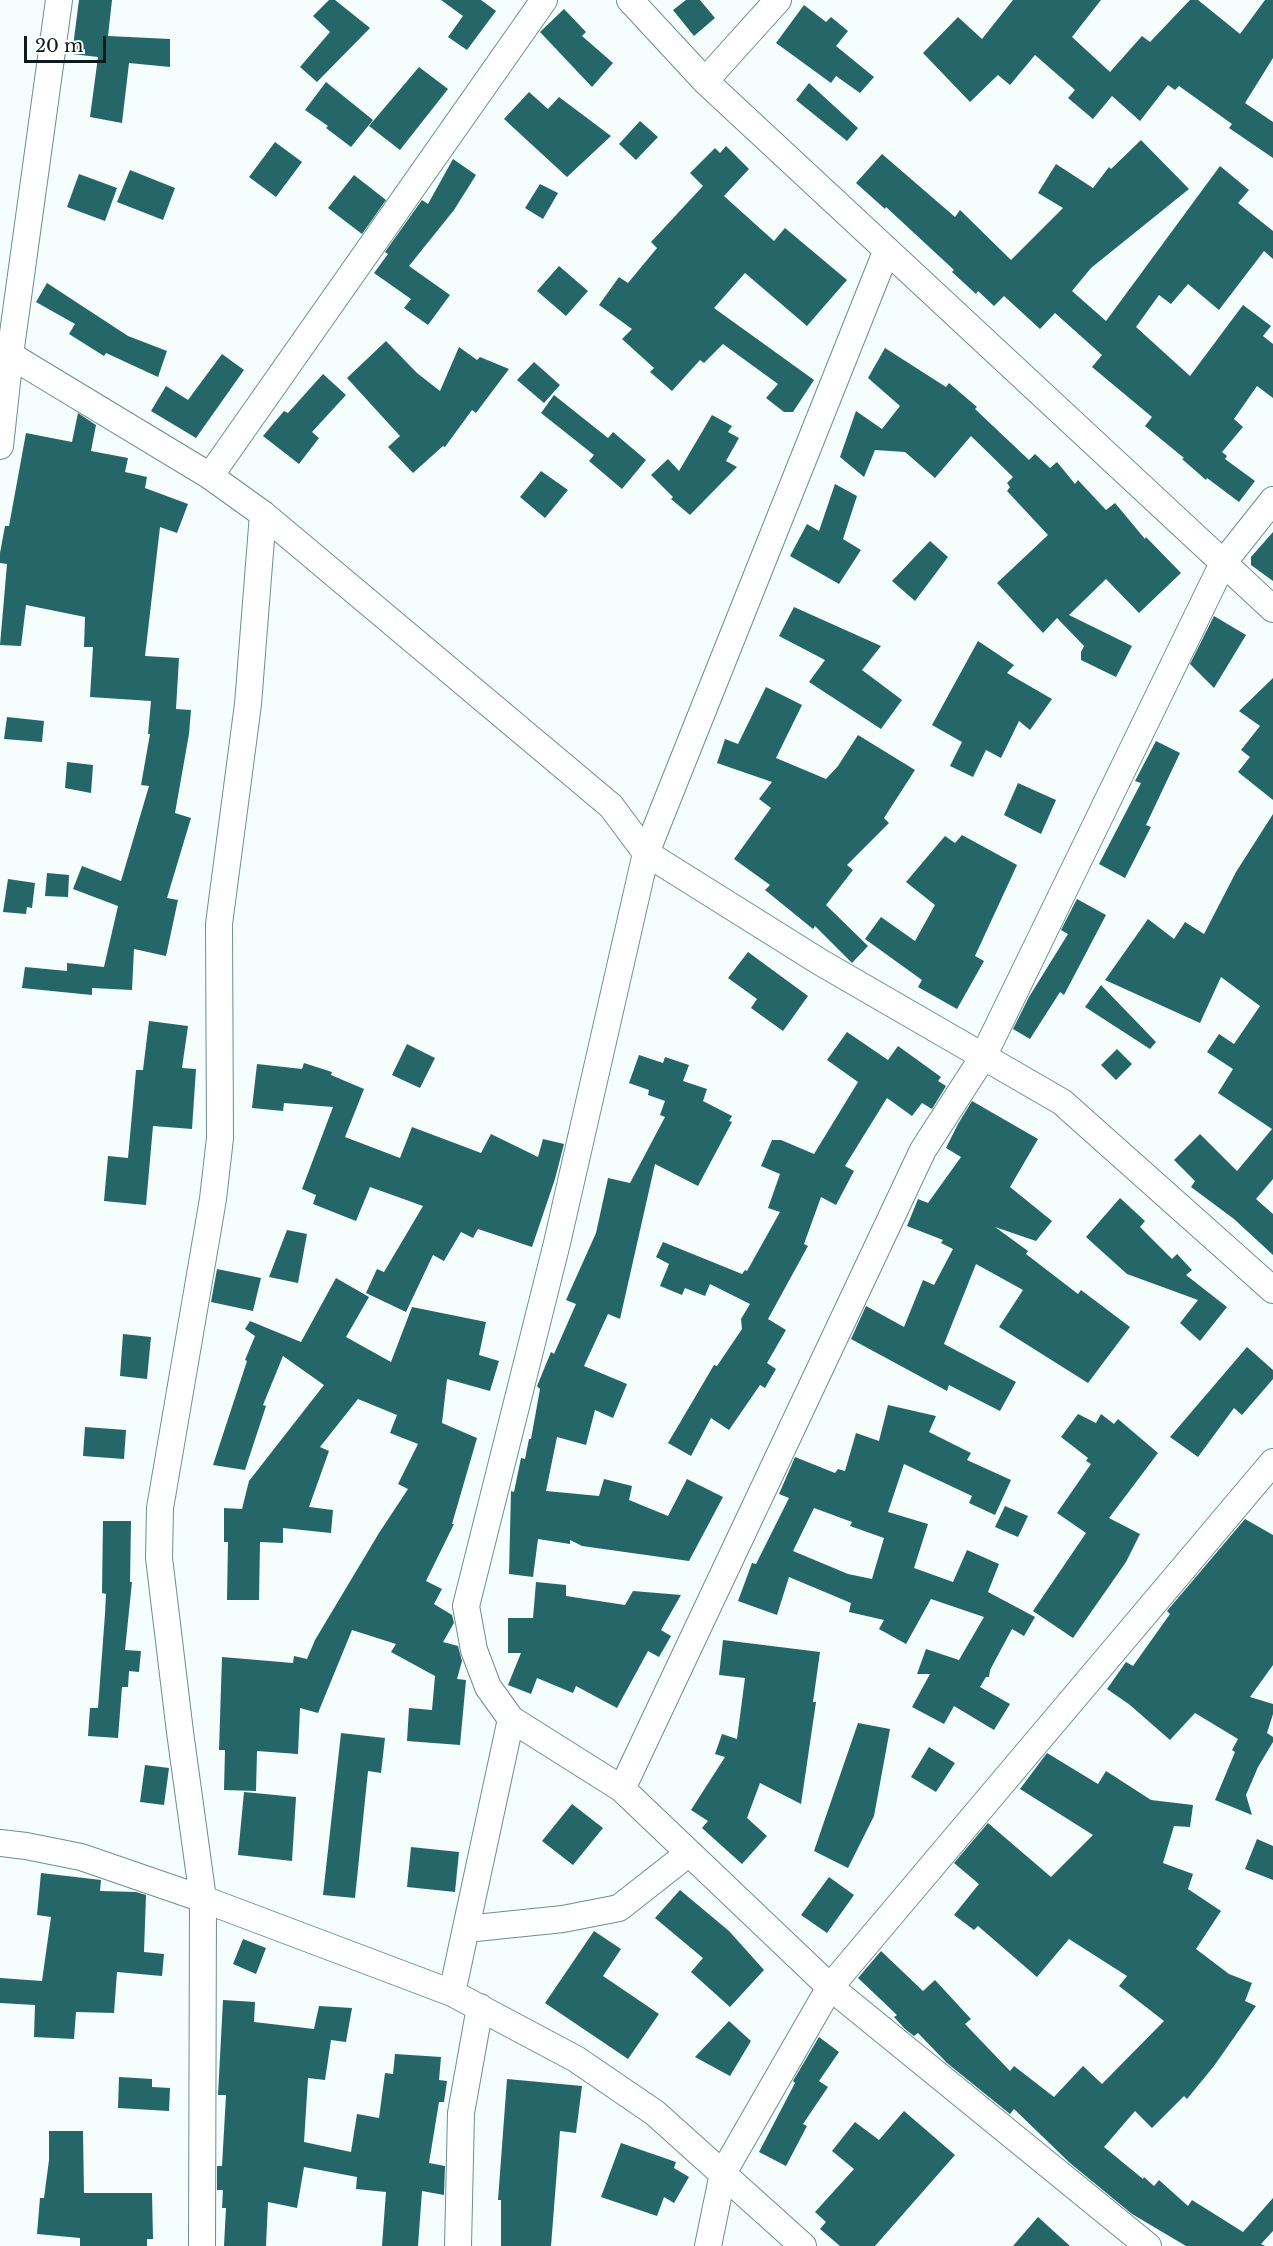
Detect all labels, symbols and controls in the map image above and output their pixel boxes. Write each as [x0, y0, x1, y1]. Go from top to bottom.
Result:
scale bar [27, 24, 110, 62]
text: 20 m [35, 35, 83, 57]

